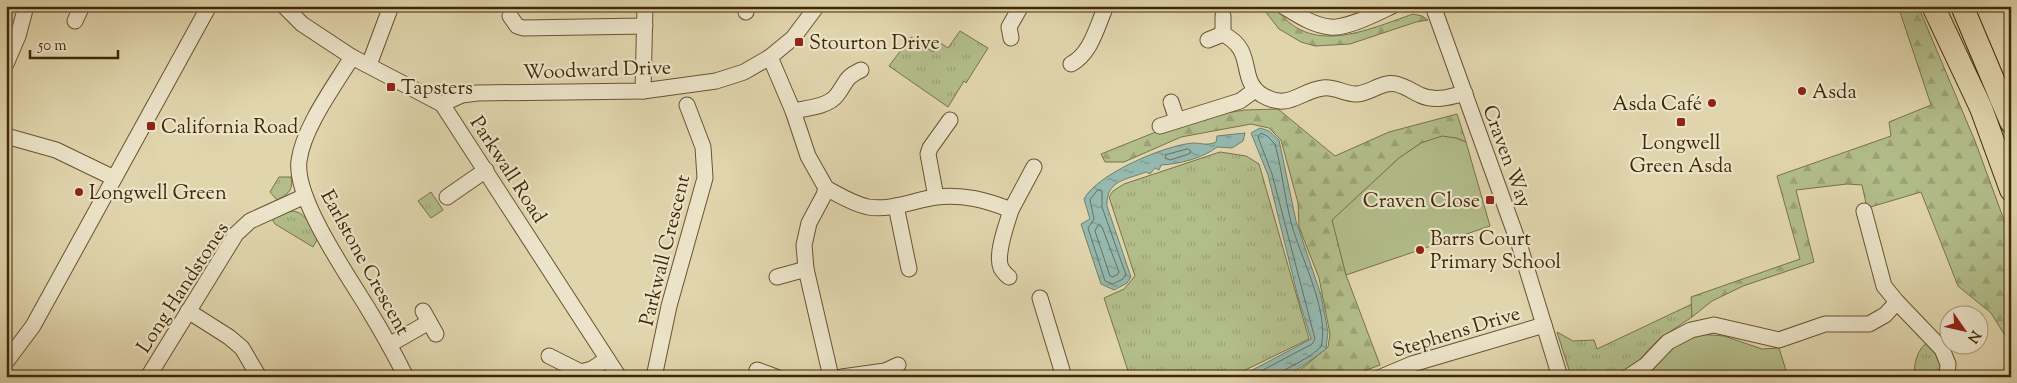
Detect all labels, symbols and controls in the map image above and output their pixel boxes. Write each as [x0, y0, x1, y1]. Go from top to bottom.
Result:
scale bar [30, 28, 118, 60]
place label: Stourton Drive [809, 30, 940, 59]
text: 50 m [37, 36, 67, 57]
marker: Stourton Drive [793, 36, 805, 48]
street label: Woodward Drive [522, 54, 672, 89]
place label: Tapsters [401, 75, 473, 104]
place label: Asda [1812, 79, 1857, 108]
marker: Tapsters [385, 81, 397, 93]
marker: Asda [1796, 85, 1808, 97]
place label: Asda Café [1612, 91, 1702, 120]
marker: Asda Café [1706, 97, 1718, 109]
street label: Craven Way [1474, 101, 1538, 212]
street label: Parkwall Road [461, 111, 552, 230]
place label: California Road [161, 114, 298, 143]
marker: Longwell Green Asda [1675, 116, 1687, 128]
marker: California Road [145, 120, 157, 132]
place label: Longwell Green Asda [1629, 130, 1733, 182]
street label: Parkwall Crescent [634, 172, 699, 329]
place label: Longwell Green [89, 180, 227, 209]
street label: Earlstone Crescent [312, 185, 416, 341]
marker: Longwell Green [73, 186, 85, 198]
place label: Craven Close [1363, 188, 1480, 217]
marker: Craven Close [1484, 194, 1496, 206]
street label: Long Handstones [131, 217, 237, 360]
place label: Barrs Court Primary School [1430, 226, 1562, 278]
marker: Barrs Court Primary School [1414, 244, 1426, 256]
street label: Stephens Drive [1389, 300, 1524, 367]
north arrow [1940, 306, 1990, 356]
text: N [1962, 326, 1985, 346]

